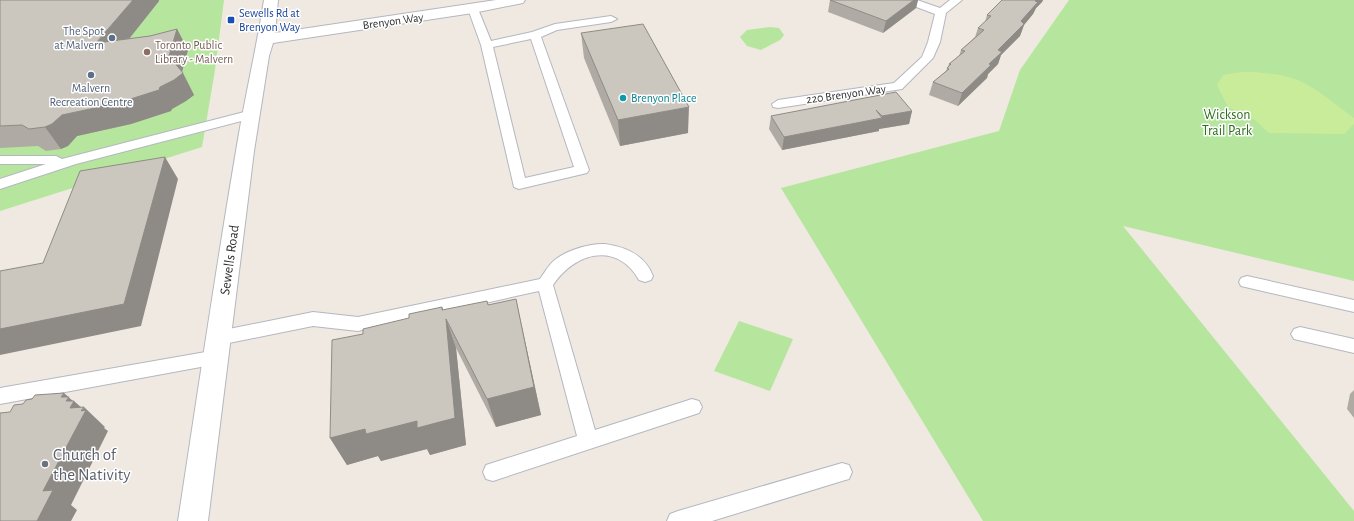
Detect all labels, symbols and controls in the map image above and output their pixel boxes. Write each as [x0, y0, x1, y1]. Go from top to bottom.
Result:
place label: Sewells Rd at Brenyon Way [239, 7, 300, 34]
street label: Brenyon Way [362, 11, 424, 32]
marker: Sewells Rd at Brenyon Way [226, 15, 236, 25]
place label: The Spot at Malvern [54, 25, 104, 51]
marker: The Spot at Malvern [107, 33, 117, 43]
place label: Toronto Public Library - Malvern [155, 39, 233, 66]
marker: Toronto Public Library - Malvern [142, 47, 152, 57]
marker: Malvern Recreation Centre [86, 70, 96, 80]
place label: Malvern Recreation Centre [50, 82, 132, 108]
street label: 220 Brenyon Way [805, 82, 887, 107]
place label: Brenyon Place [631, 92, 696, 105]
marker: Brenyon Place [618, 93, 628, 103]
park label: Wickson Trail Park [1202, 108, 1253, 138]
street label: Sewells Road [218, 224, 242, 296]
place label: Church of the Nativity [53, 446, 131, 484]
marker: Church of the Nativity [40, 459, 50, 469]

